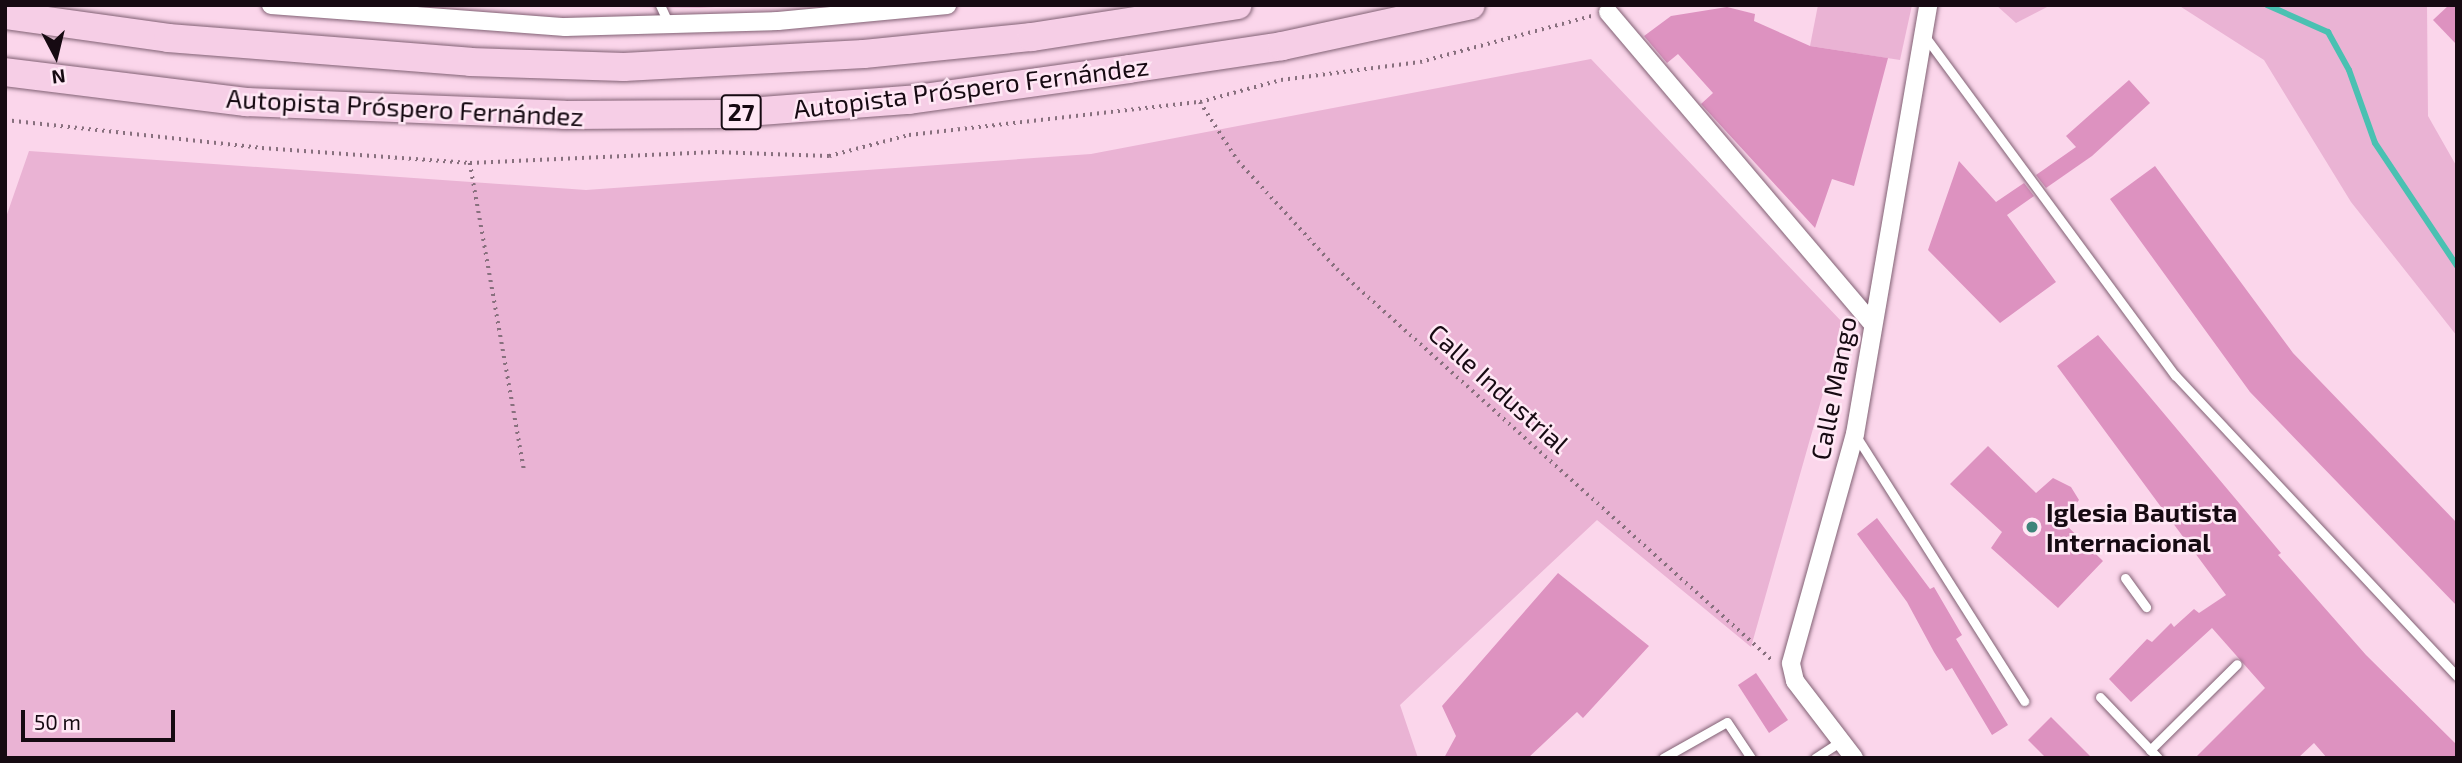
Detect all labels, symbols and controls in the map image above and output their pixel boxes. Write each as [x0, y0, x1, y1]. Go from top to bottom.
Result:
north arrow [21, 21, 91, 91]
street label: Autopista Próspero Fernández [791, 50, 1151, 124]
text: N [50, 65, 67, 90]
street label: Autopista Próspero Fernández [225, 82, 585, 132]
road number: 27 [720, 92, 762, 132]
street label: Calle Mango [1804, 314, 1862, 462]
street label: Calle Industrial [1422, 317, 1576, 459]
place label: Iglesia Bautista Internacional [2046, 496, 2237, 558]
marker: Iglesia Bautista Internacional [2024, 519, 2040, 535]
scale bar [24, 696, 178, 740]
text: 50 m [34, 709, 81, 734]

